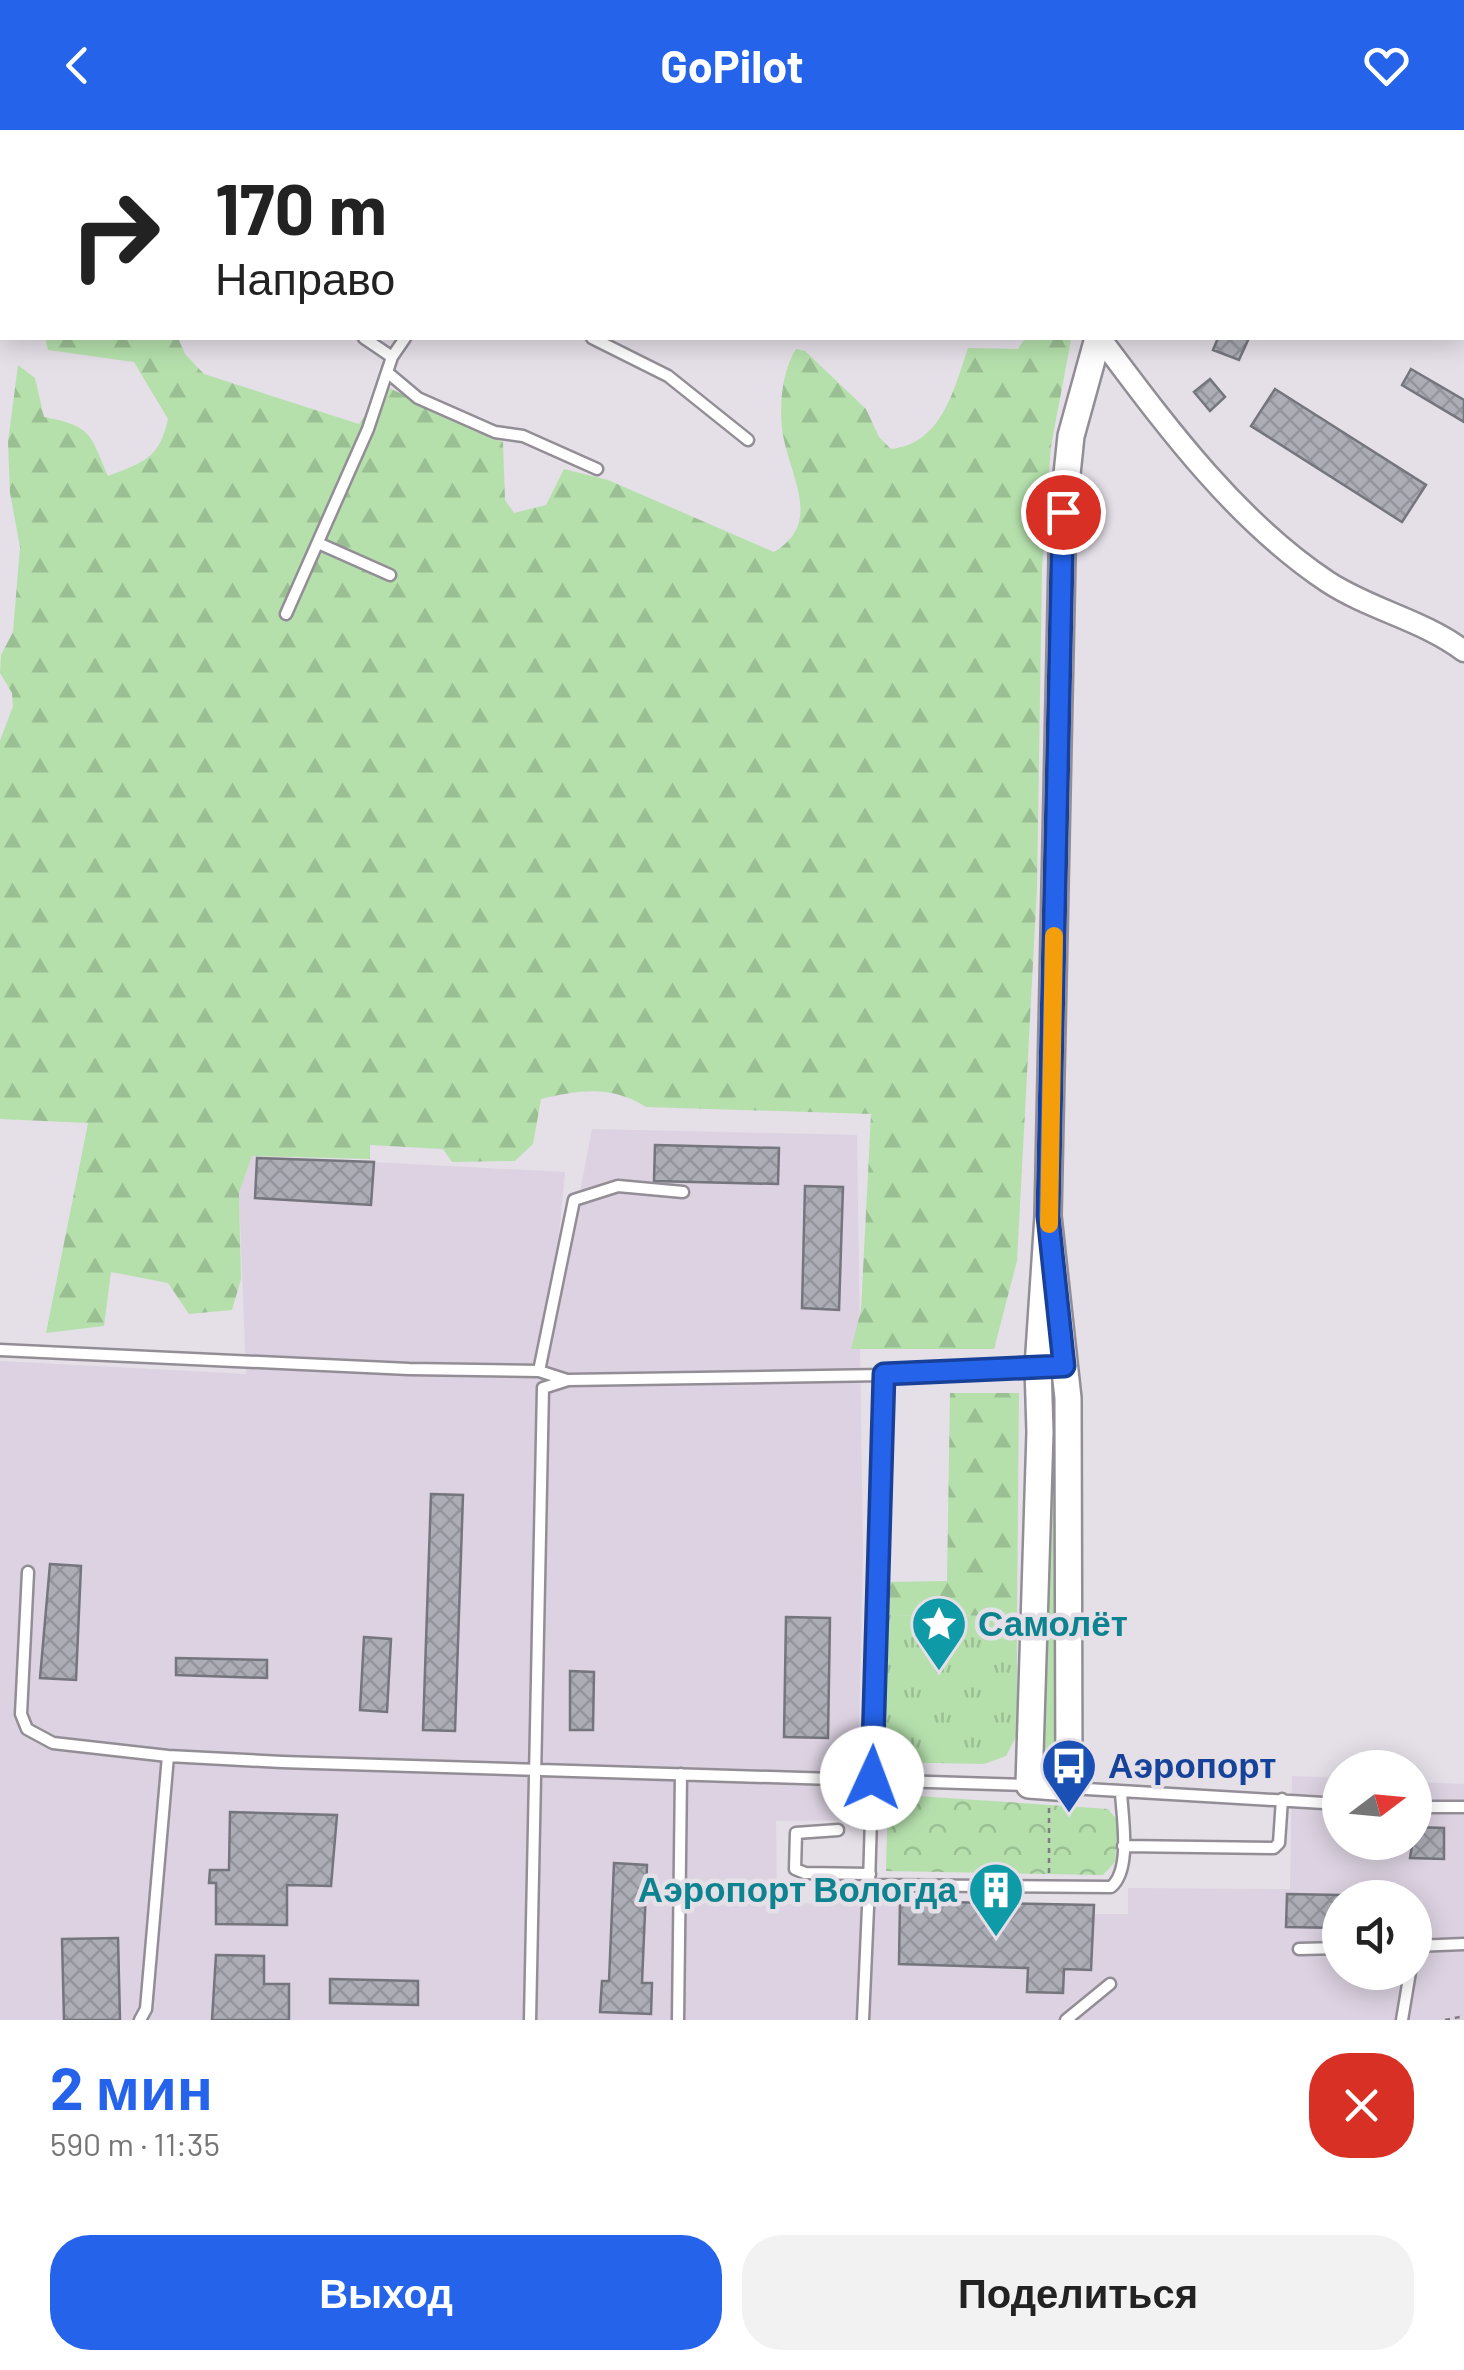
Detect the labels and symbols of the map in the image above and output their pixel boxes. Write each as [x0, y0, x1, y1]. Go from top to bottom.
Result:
pin [1021, 470, 1106, 555]
place icon: Самолёт [909, 1594, 969, 1673]
place label: Самолёт [978, 1601, 1128, 1643]
position arrow [820, 1726, 924, 1830]
bus stop icon: Аэропорт [1039, 1736, 1099, 1815]
place label: Аэропорт [1108, 1743, 1276, 1785]
north arrow [1322, 1750, 1432, 1860]
building icon: Аэропорт Вологда [966, 1860, 1026, 1939]
place label: Аэропорт Вологда [638, 1867, 958, 1909]

